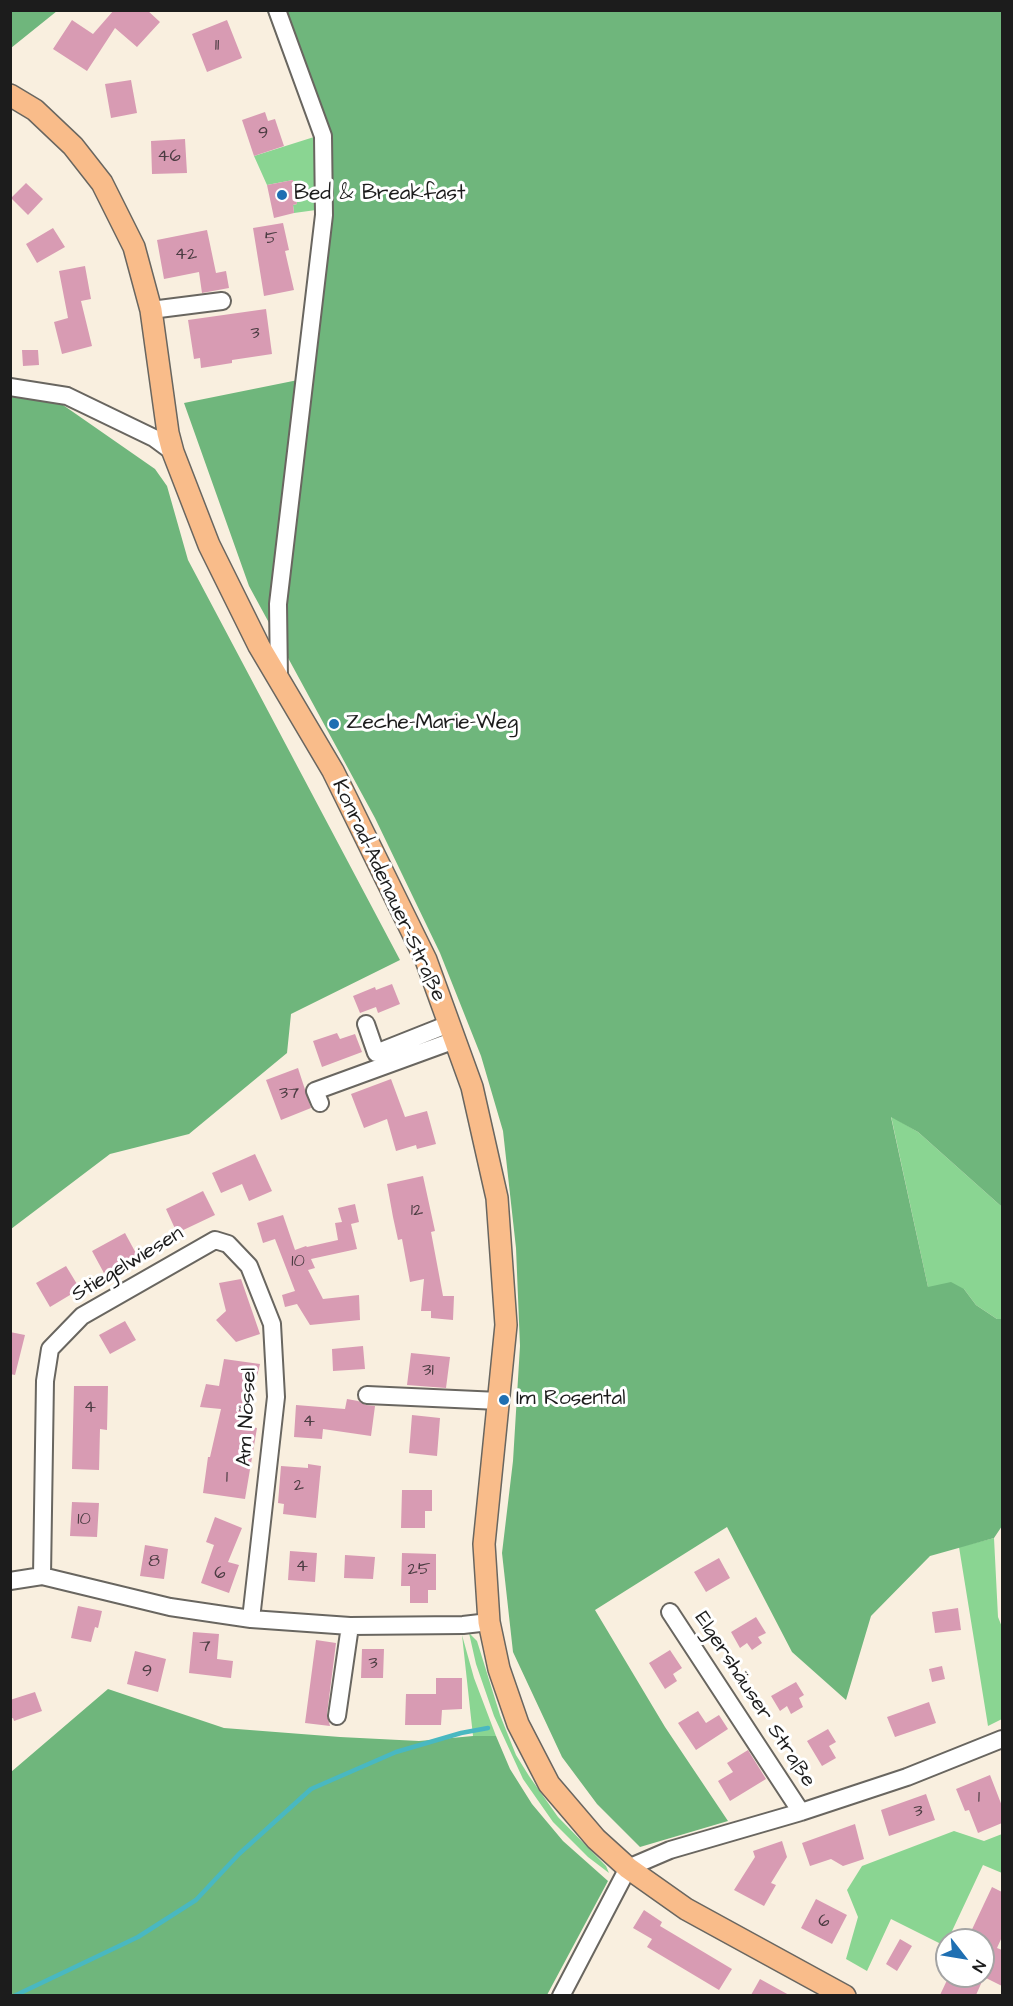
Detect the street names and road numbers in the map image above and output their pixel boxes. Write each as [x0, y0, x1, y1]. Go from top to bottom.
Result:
street label: Konrad-Adenauer-Straße [325, 776, 451, 1006]
street label: Stiegelwiesen [68, 1222, 188, 1308]
street label: Am Nössel [233, 1367, 263, 1467]
street label: Elgershäuser Straße [688, 1607, 820, 1793]

